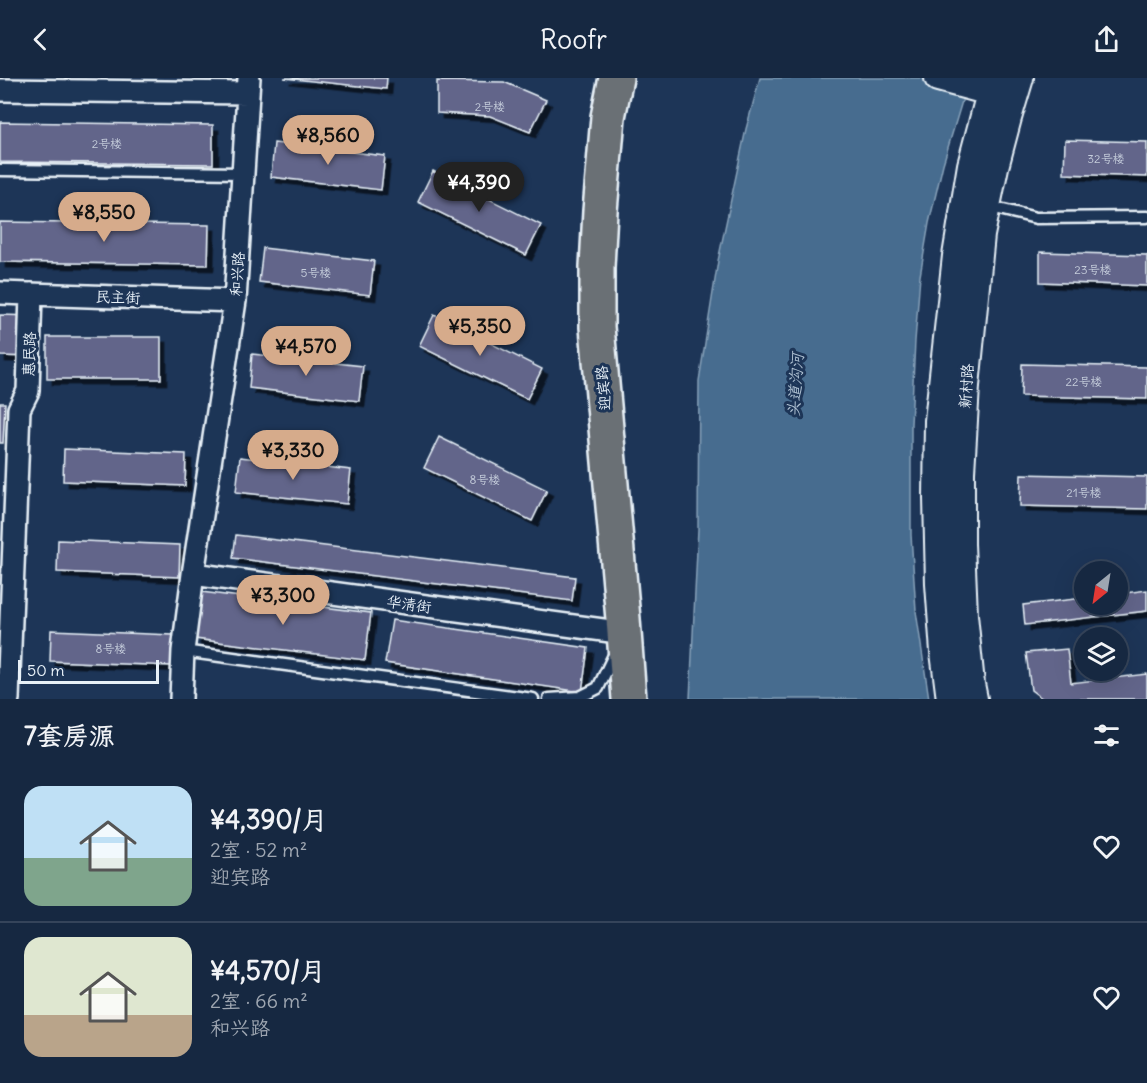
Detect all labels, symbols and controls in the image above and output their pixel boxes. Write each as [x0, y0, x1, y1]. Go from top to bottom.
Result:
text: Roofr [540, 22, 607, 56]
icon: back [24, 23, 57, 56]
icon: share [1090, 23, 1123, 56]
house number: 2号楼 [475, 99, 505, 114]
pin: ¥8,560 [279, 115, 377, 166]
text: ¥8,560 [296, 122, 360, 147]
house number: 2号楼 [92, 136, 122, 151]
house number: 32号楼 [1087, 151, 1125, 166]
pin: ¥4,390 [430, 162, 528, 213]
text: ¥4,390 [447, 169, 511, 194]
pin: ¥8,550 [55, 192, 153, 243]
text: ¥8,550 [72, 199, 136, 224]
street label: 和兴路 [226, 251, 248, 297]
house number: 23号楼 [1074, 262, 1112, 277]
house number: 5号楼 [301, 265, 331, 280]
street label: 民主街 [95, 287, 141, 307]
pin: ¥5,350 [431, 306, 529, 357]
text: ¥5,350 [448, 313, 512, 338]
pin: ¥4,570 [257, 326, 355, 377]
street label: 惠民路 [19, 331, 39, 377]
text: ¥4,570 [275, 333, 337, 358]
water label: 头道沟河 [783, 349, 807, 418]
street label: 新村路 [955, 363, 977, 409]
street label: 迎宾路 [592, 365, 614, 411]
house number: 22号楼 [1065, 374, 1103, 389]
pin: ¥3,330 [244, 430, 342, 481]
text: ¥3,330 [261, 437, 325, 462]
house number: 8号楼 [470, 472, 500, 487]
house number: 21号楼 [1066, 485, 1102, 500]
north arrow [1074, 561, 1128, 615]
map controls [1074, 561, 1128, 681]
pin: ¥3,300 [234, 575, 332, 626]
text: ¥3,300 [251, 582, 315, 607]
street label: 华清街 [385, 591, 433, 617]
button: layers [1074, 627, 1128, 681]
house number: 8号楼 [96, 641, 126, 656]
scale bar [18, 657, 159, 684]
text: 50 m [27, 660, 65, 680]
text: 7套房源 [24, 719, 115, 752]
icon: filters [1090, 719, 1123, 752]
text: ¥4,390/月 [210, 803, 328, 836]
icon: home [72, 810, 144, 882]
icon: heart [1090, 830, 1123, 863]
text: 2室 · 52 m² [210, 837, 307, 862]
text: 迎宾路 [210, 864, 270, 889]
text: ¥4,570/月 [210, 954, 326, 987]
icon: home [72, 961, 144, 1033]
icon: heart [1090, 981, 1123, 1014]
text: 2室 · 66 m² [210, 988, 308, 1013]
text: 和兴路 [210, 1015, 270, 1040]

